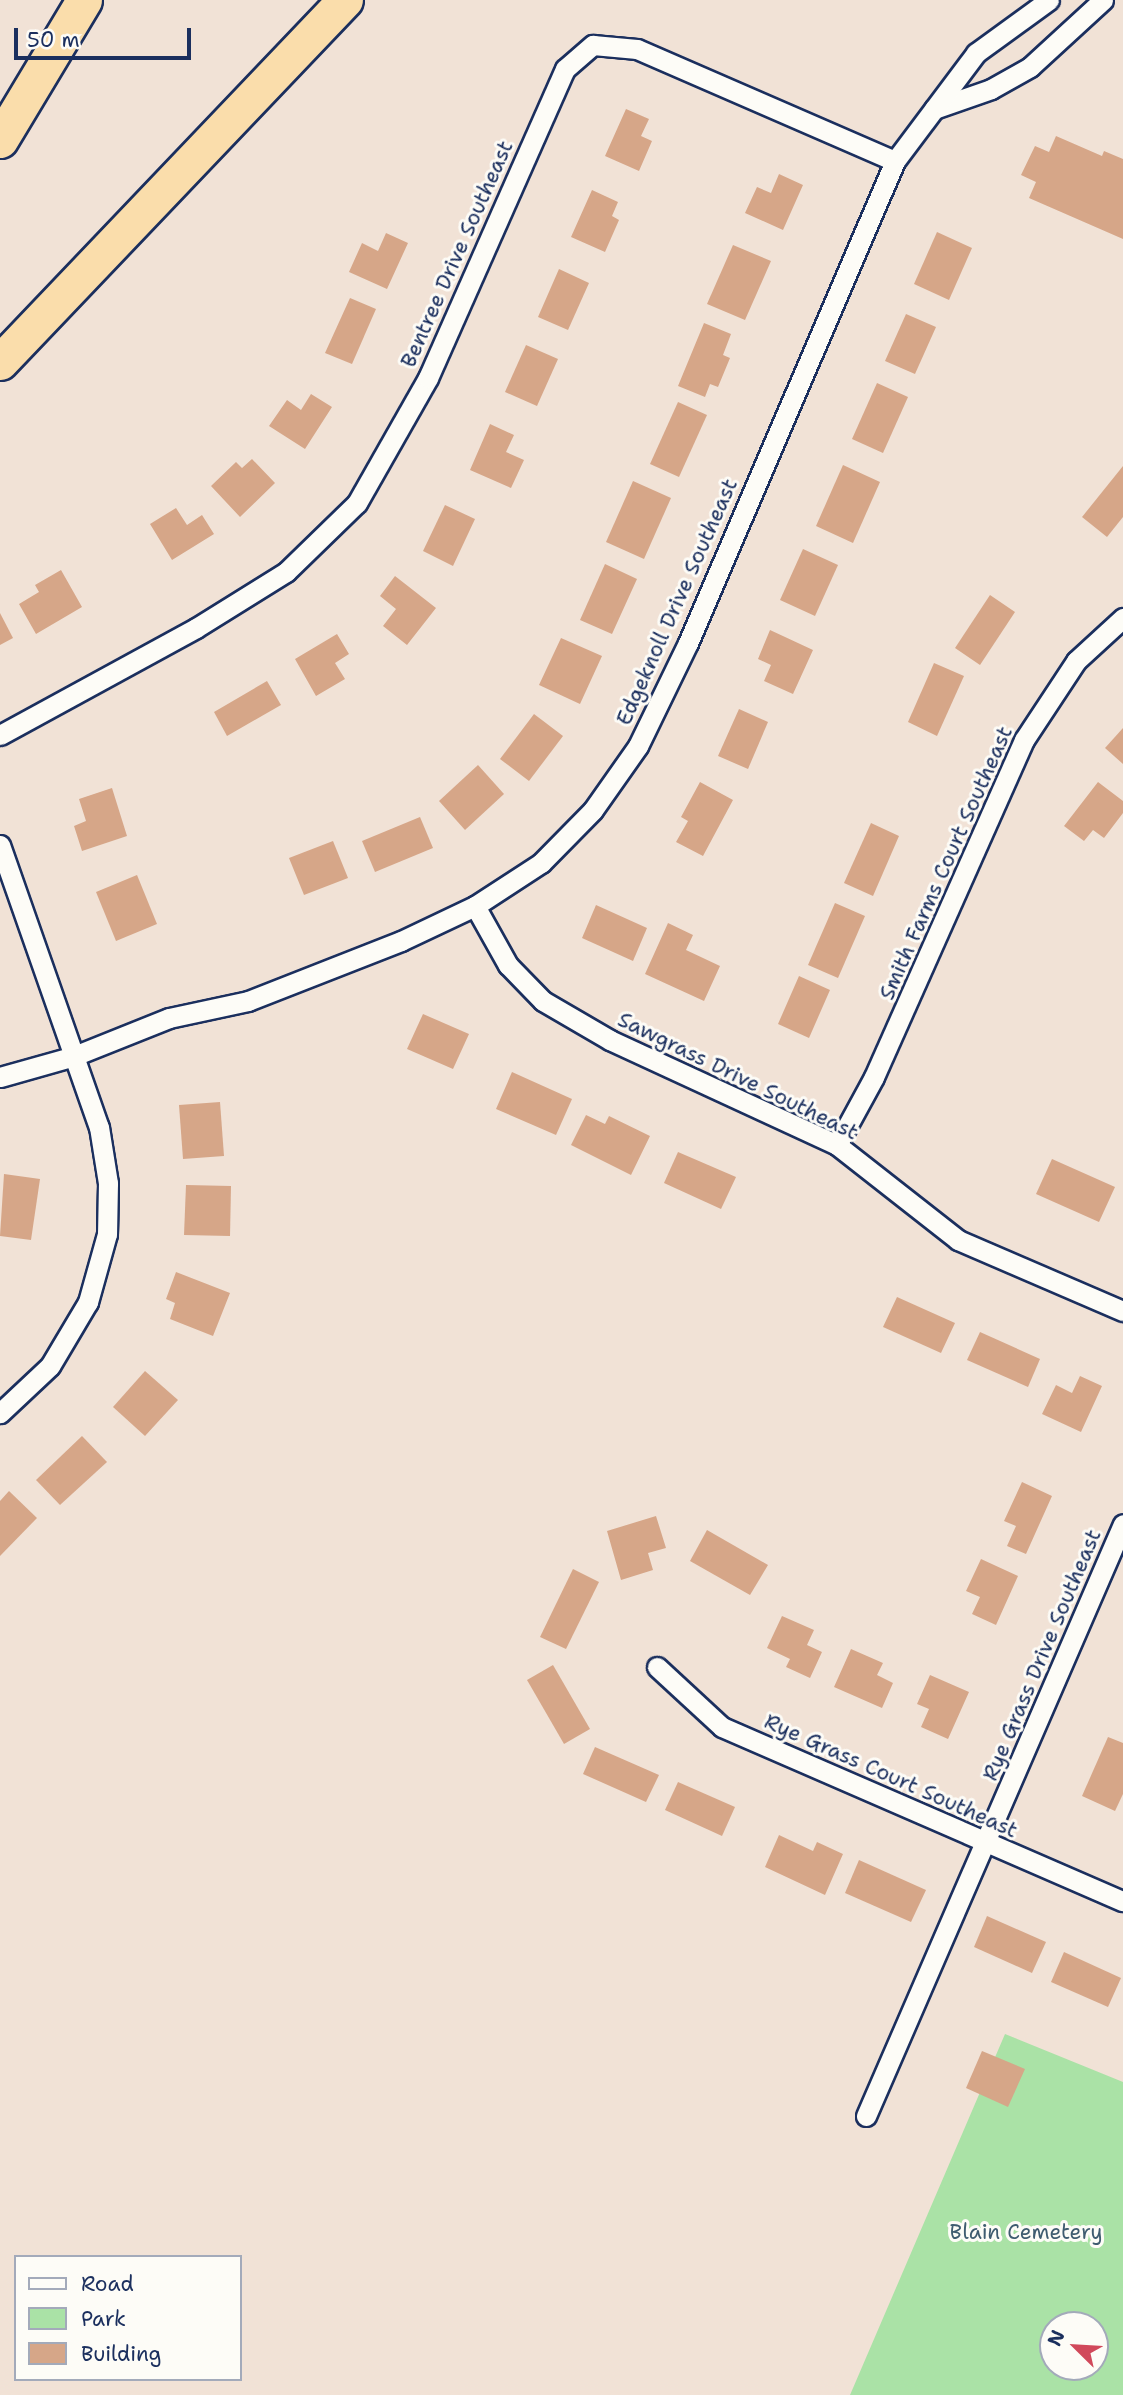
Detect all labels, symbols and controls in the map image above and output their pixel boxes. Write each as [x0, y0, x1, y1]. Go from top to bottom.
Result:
scale bar [18, 14, 194, 58]
text: 50 m [27, 26, 80, 54]
street label: Bentree Drive Southeast [396, 137, 518, 371]
street label: Edgeknoll Drive Southeast [611, 475, 743, 729]
street label: Smith Farms Court Southeast [874, 722, 1018, 1004]
street label: Sawgrass Drive Southeast [614, 1007, 862, 1145]
street label: Rye Grass Drive Southeast [978, 1526, 1106, 1784]
street label: Rye Grass Court Southeast [760, 1709, 1022, 1843]
park label: Blain Cemetery [950, 2219, 1102, 2245]
legend [14, 2255, 242, 2381]
text: Road [81, 2270, 134, 2298]
text: Park [81, 2305, 126, 2333]
north arrow [1039, 2311, 1109, 2381]
text: N [1042, 2326, 1071, 2350]
text: Building [81, 2340, 161, 2368]

